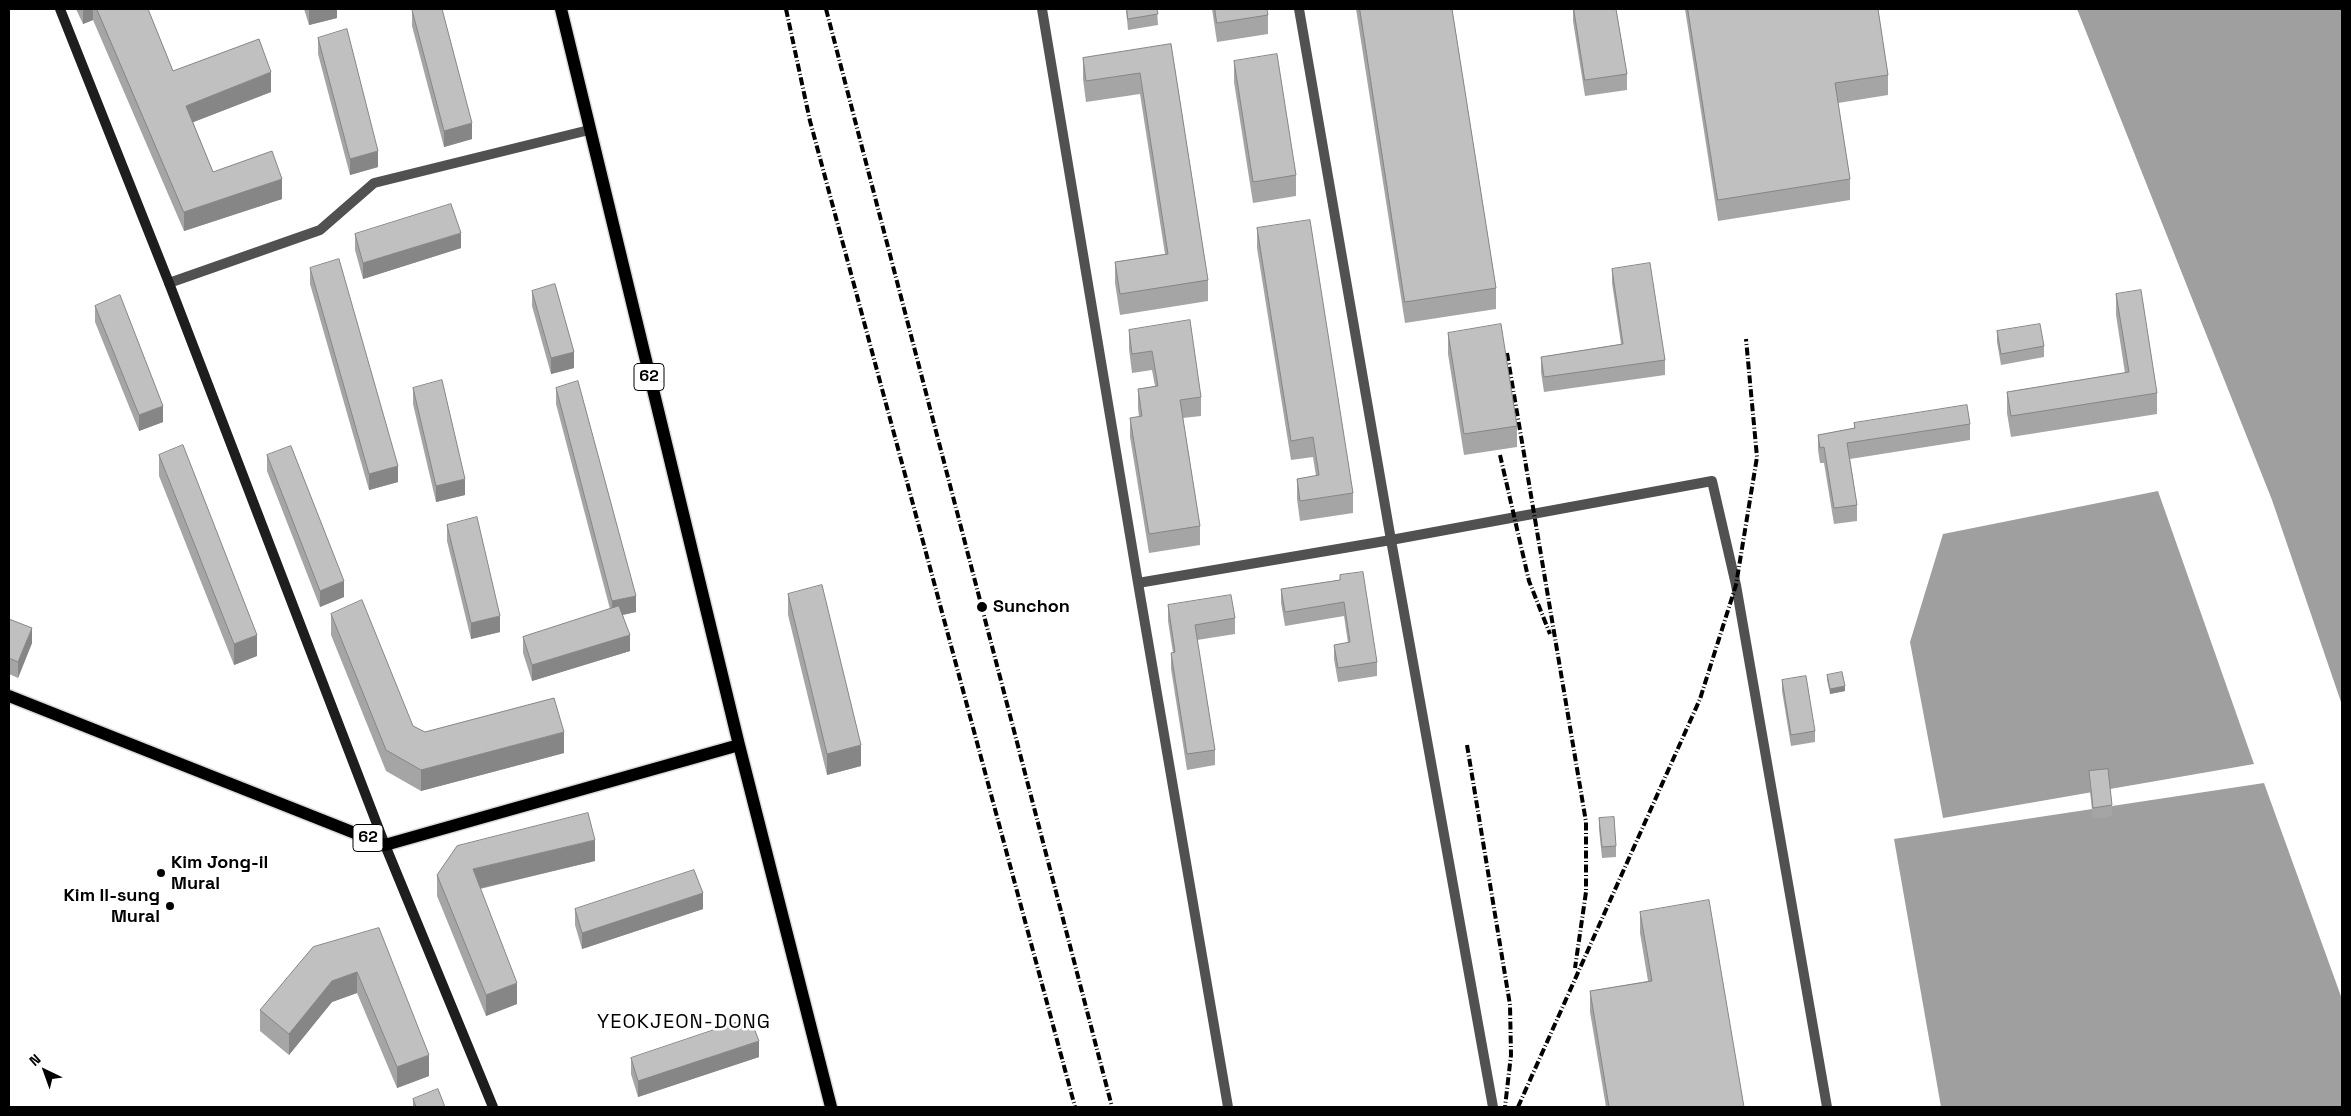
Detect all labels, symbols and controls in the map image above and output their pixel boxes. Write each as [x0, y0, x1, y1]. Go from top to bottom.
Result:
road number: 62 [634, 364, 664, 391]
place label: Sunchon [993, 596, 1070, 618]
marker: Sunchon [975, 600, 989, 614]
road number: 62 [353, 824, 383, 851]
place label: Kim Jong-il Mural [171, 852, 268, 894]
marker: Kim Jong-il Mural [155, 867, 167, 879]
place label: Kim Il-sung Mural [64, 885, 160, 928]
marker: Kim Il-sung Mural [164, 900, 176, 912]
district label: YEOKJEON-DONG [595, 1011, 773, 1035]
north arrow [20, 1046, 70, 1096]
text: N [25, 1050, 44, 1070]

